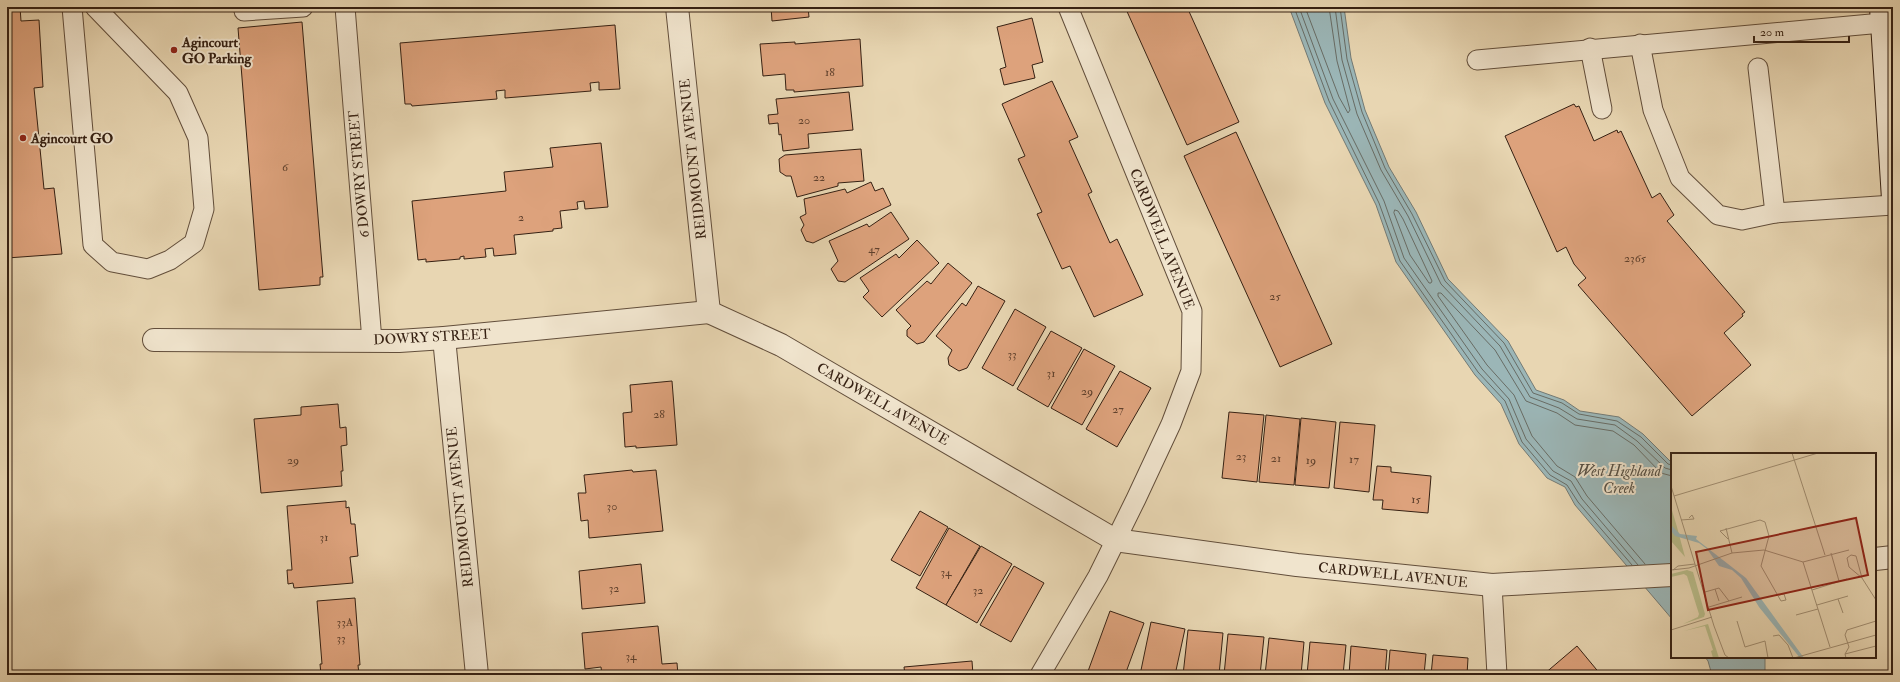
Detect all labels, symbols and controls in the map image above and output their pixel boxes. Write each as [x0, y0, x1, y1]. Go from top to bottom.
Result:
scale bar [1754, 18, 1849, 44]
text: 20 m [1760, 25, 1785, 40]
place label: Agincourt GO Parking [181, 34, 253, 68]
marker: Agincourt GO Parking [169, 45, 179, 55]
house number: 18 [825, 65, 835, 80]
street label: REIDMOUNT AVENUE [676, 78, 710, 240]
street label: 6 DOWRY STREET [345, 109, 373, 238]
house number: 20 [798, 113, 810, 128]
place label: Agincourt GO [30, 130, 113, 148]
marker: Agincourt GO [18, 133, 28, 143]
house number: 6 [282, 160, 289, 175]
street label: CARDWELL AVENUE [1126, 166, 1198, 312]
house number: 22 [813, 170, 825, 185]
house number: 2 [518, 210, 524, 225]
house number: 47 [868, 242, 880, 257]
house number: 2365 [1624, 251, 1647, 266]
house number: 25 [1269, 289, 1281, 304]
street label: DOWRY STREET [373, 325, 492, 349]
house number: 33 [1007, 347, 1017, 362]
street label: CARDWELL AVENUE [814, 359, 952, 449]
house number: 31 [1047, 366, 1055, 381]
house number: 29 [1081, 384, 1093, 399]
house number: 27 [1112, 402, 1124, 417]
house number: 28 [653, 407, 665, 422]
street label: REIDMOUNT AVENUE [443, 426, 477, 588]
house number: 23 [1236, 449, 1246, 464]
house number: 21 [1271, 451, 1281, 466]
house number: 17 [1349, 452, 1359, 467]
house number: 29 [287, 453, 299, 468]
house number: 19 [1306, 453, 1316, 468]
inset map [1671, 453, 1876, 658]
water label: West Highland Creek [1577, 462, 1663, 498]
house number: 15 [1411, 492, 1421, 507]
house number: 30 [607, 499, 617, 514]
house number: 31 [320, 530, 328, 545]
street label: CARDWELL AVENUE [1317, 559, 1469, 591]
house number: 34 [940, 565, 952, 580]
house number: 32 [609, 581, 619, 596]
house number: 32 [973, 583, 983, 598]
house number: 33A [337, 615, 354, 630]
house number: 33 [336, 631, 346, 646]
house number: 34 [625, 649, 637, 664]

